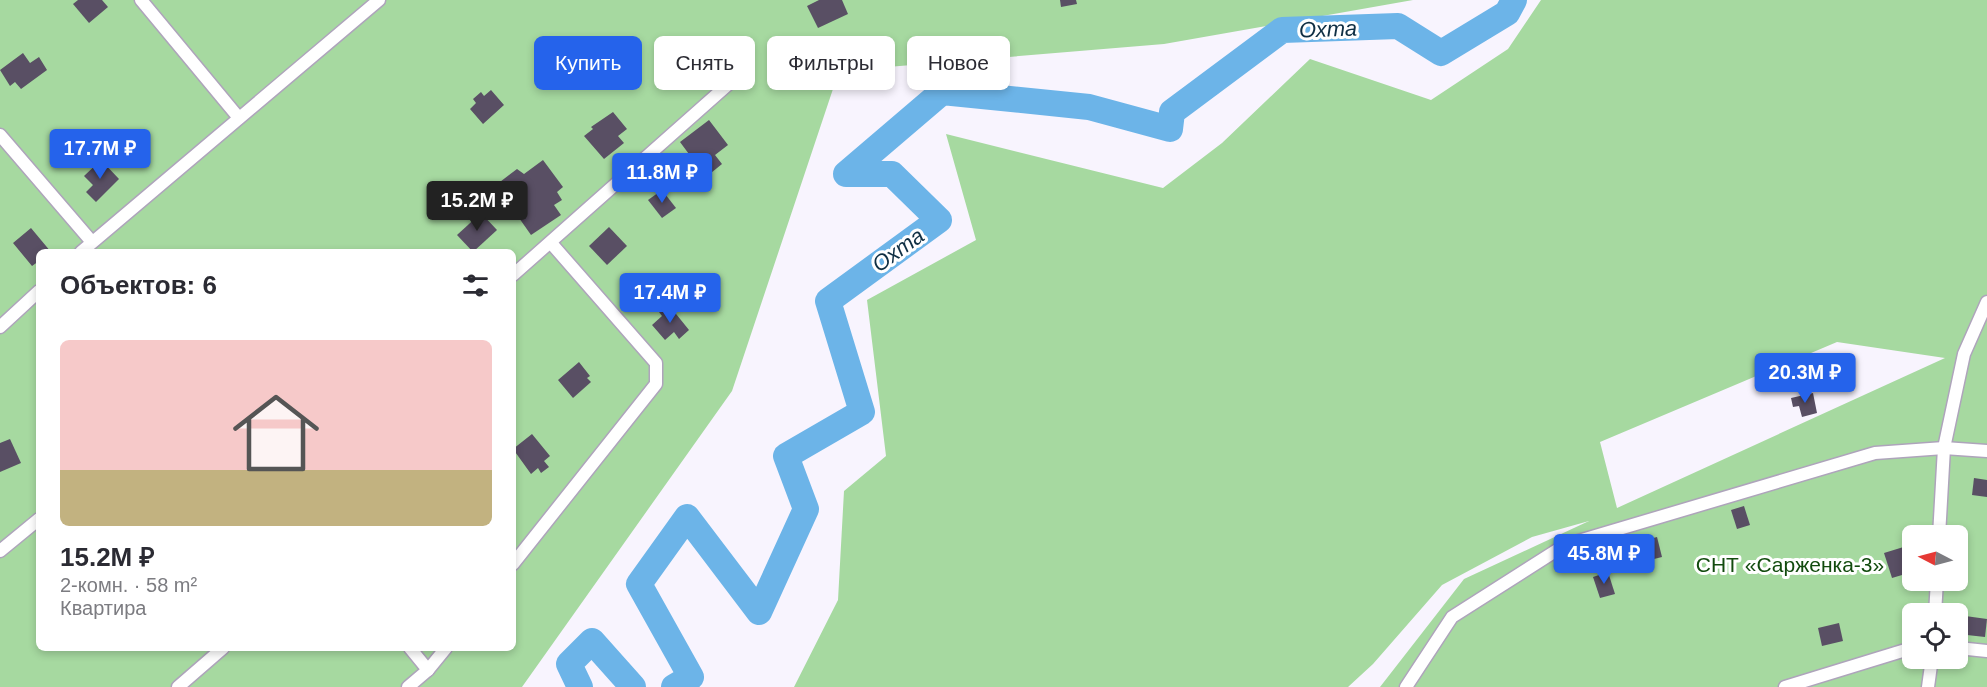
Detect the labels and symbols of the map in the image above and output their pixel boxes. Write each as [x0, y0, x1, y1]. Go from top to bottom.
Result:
water label: Охта [1299, 15, 1357, 43]
pin: 17.7M ₽ [45, 129, 155, 180]
pin: 11.8M ₽ [607, 153, 717, 204]
pin: 15.2M ₽ [422, 181, 532, 232]
water label: Охта [867, 223, 929, 277]
pin: 17.4M ₽ [615, 273, 725, 324]
pin: 20.3M ₽ [1750, 353, 1860, 404]
north arrow [1902, 525, 1968, 591]
pin: 45.8M ₽ [1549, 534, 1659, 585]
park label: СНТ «Сарженка-3» [1696, 553, 1884, 576]

